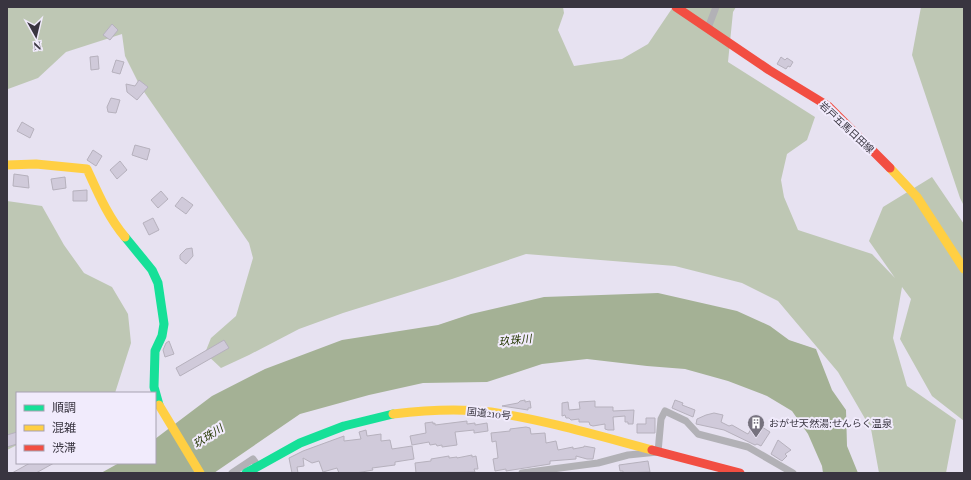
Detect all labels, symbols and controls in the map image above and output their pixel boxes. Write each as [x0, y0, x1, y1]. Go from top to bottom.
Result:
north arrow [16, 16, 56, 56]
text: N [32, 38, 42, 54]
street label: 岩戸五馬日田線 [817, 98, 877, 156]
water label: 玖珠川 [498, 330, 533, 349]
legend [16, 392, 156, 464]
text: 順調 [52, 399, 76, 415]
street label: 国道210号 [466, 404, 512, 422]
building icon: おがせ天然湯;せんらく温泉 [746, 413, 766, 438]
place label: おがせ天然湯;せんらく温泉 [769, 416, 893, 430]
text: 混雑 [52, 419, 76, 435]
water label: 玖珠川 [190, 420, 226, 451]
text: 渋滞 [52, 439, 76, 455]

